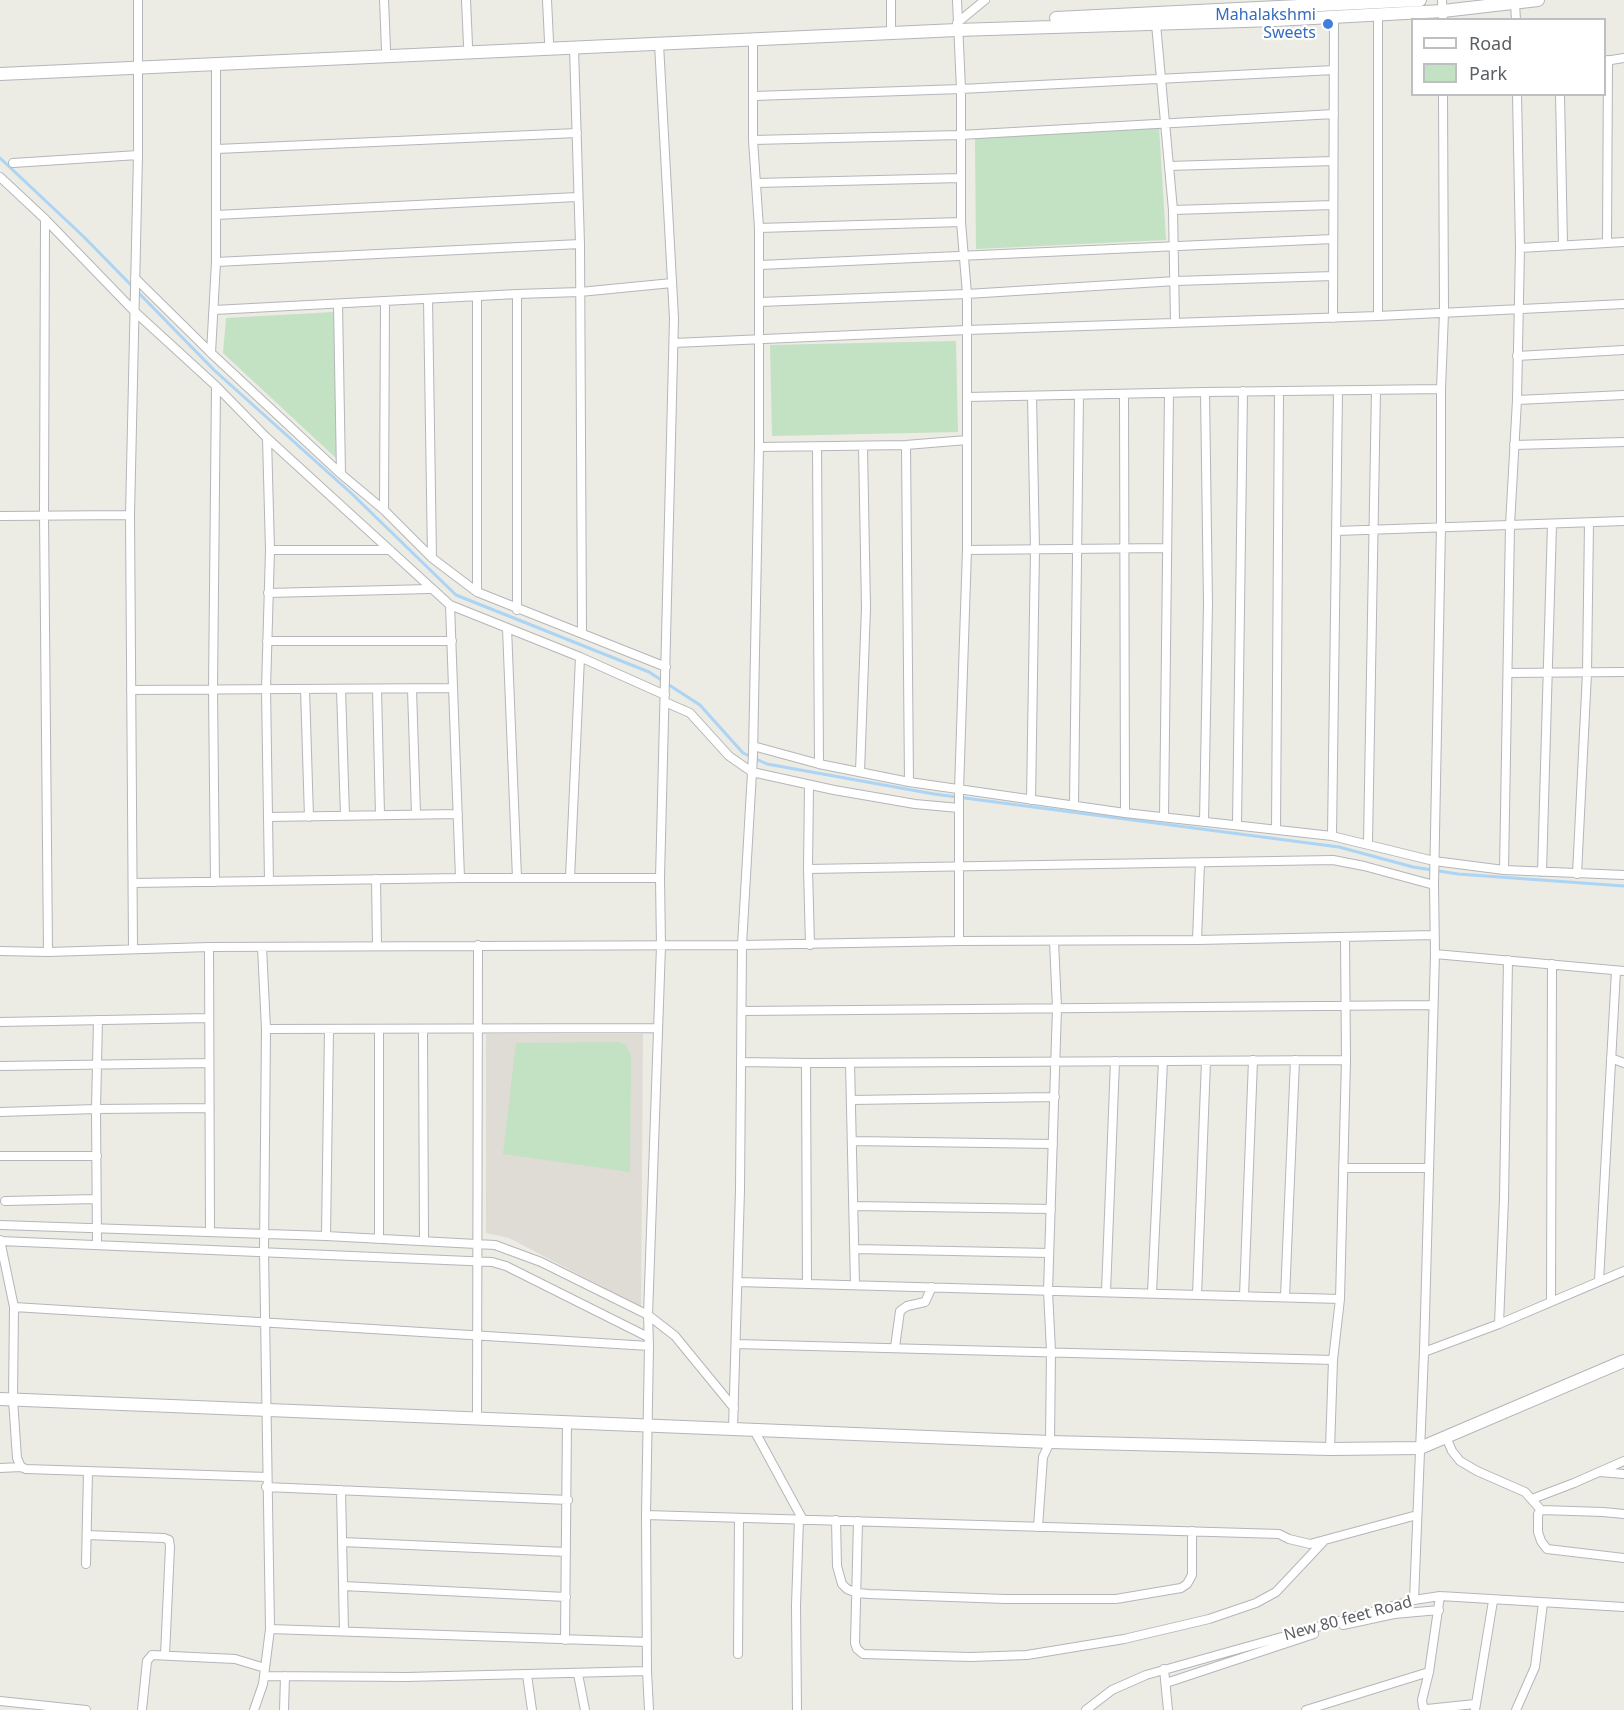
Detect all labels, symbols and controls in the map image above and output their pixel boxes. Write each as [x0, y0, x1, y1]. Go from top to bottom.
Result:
place label: Mahalakshmi Sweets [1215, 5, 1316, 43]
marker: Mahalakshmi Sweets [1321, 17, 1335, 31]
legend [1411, 18, 1606, 96]
text: Road [1469, 31, 1512, 55]
text: Park [1469, 61, 1507, 85]
street label: New 80 feet Road [1282, 1593, 1414, 1645]

